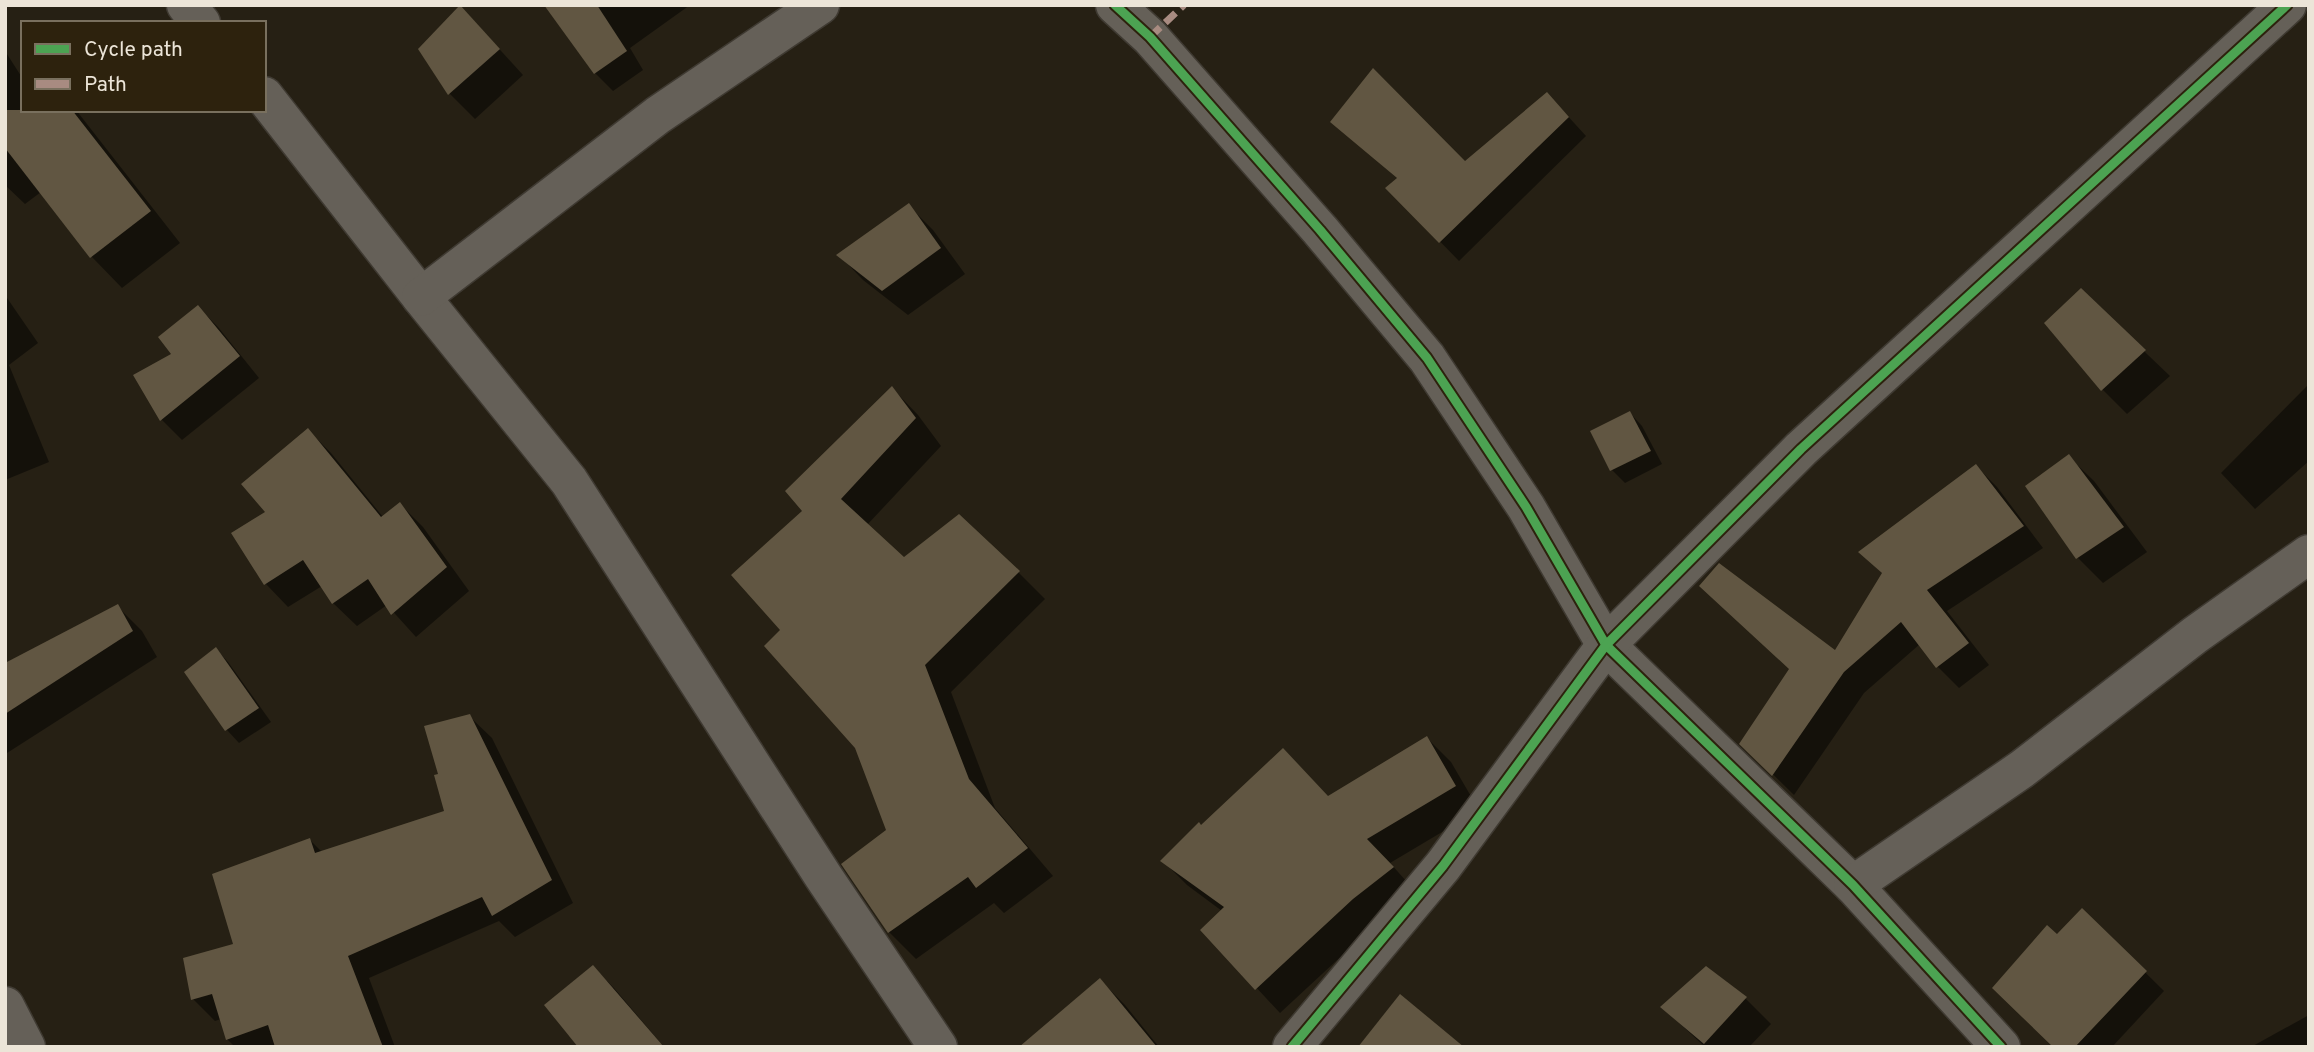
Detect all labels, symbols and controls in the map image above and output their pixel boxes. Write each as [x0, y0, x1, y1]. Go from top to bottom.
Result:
legend [21, 21, 266, 112]
text: Cycle path [84, 37, 183, 64]
text: Path [84, 72, 127, 99]

